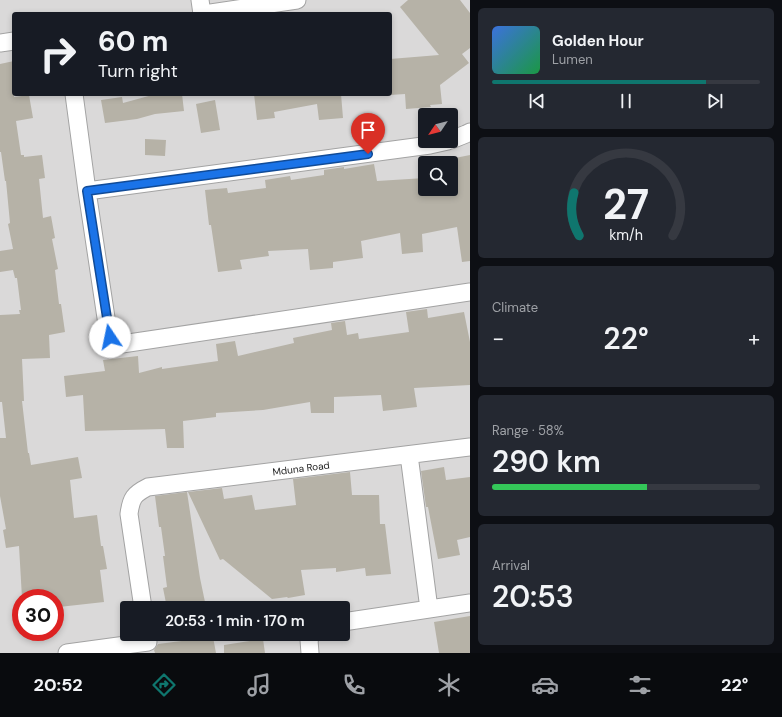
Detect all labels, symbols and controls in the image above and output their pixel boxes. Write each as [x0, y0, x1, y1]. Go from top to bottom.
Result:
text: 60 m [98, 23, 168, 60]
icon: right [32, 28, 84, 80]
text: Golden Hour [552, 31, 644, 51]
text: Lumen [552, 51, 593, 68]
text: Turn right [98, 59, 178, 83]
icon: previous [526, 90, 548, 112]
icon: pause [615, 90, 637, 112]
icon: next [704, 90, 726, 112]
north arrow [418, 108, 458, 148]
map controls [418, 108, 458, 196]
pin [351, 113, 385, 154]
icon: arrive [357, 119, 379, 141]
button: search [418, 156, 458, 196]
text: 27 [603, 177, 649, 231]
text: km/h [609, 225, 643, 243]
text: Climate [492, 299, 538, 316]
position arrow [89, 316, 131, 358]
text: 22° [603, 319, 649, 358]
text: − [492, 324, 504, 353]
text: + [748, 324, 760, 353]
text: Range · 58% [492, 422, 564, 439]
text: 290 km [492, 442, 601, 481]
street label: Mduna Road [272, 459, 330, 478]
text: Arrival [492, 557, 530, 574]
text: 20:53 [492, 577, 574, 616]
speed limit sign: 30 [12, 589, 64, 641]
text: 20:53 · 1 min · 170 m [165, 611, 305, 631]
icon: directions [150, 671, 178, 699]
icon: music [245, 671, 273, 699]
icon: phone [340, 671, 368, 699]
icon: climate [435, 671, 463, 699]
icon: car [531, 671, 559, 699]
icon: filters [626, 671, 654, 699]
text: 20:52 [34, 673, 83, 697]
text: 22° [721, 673, 748, 697]

